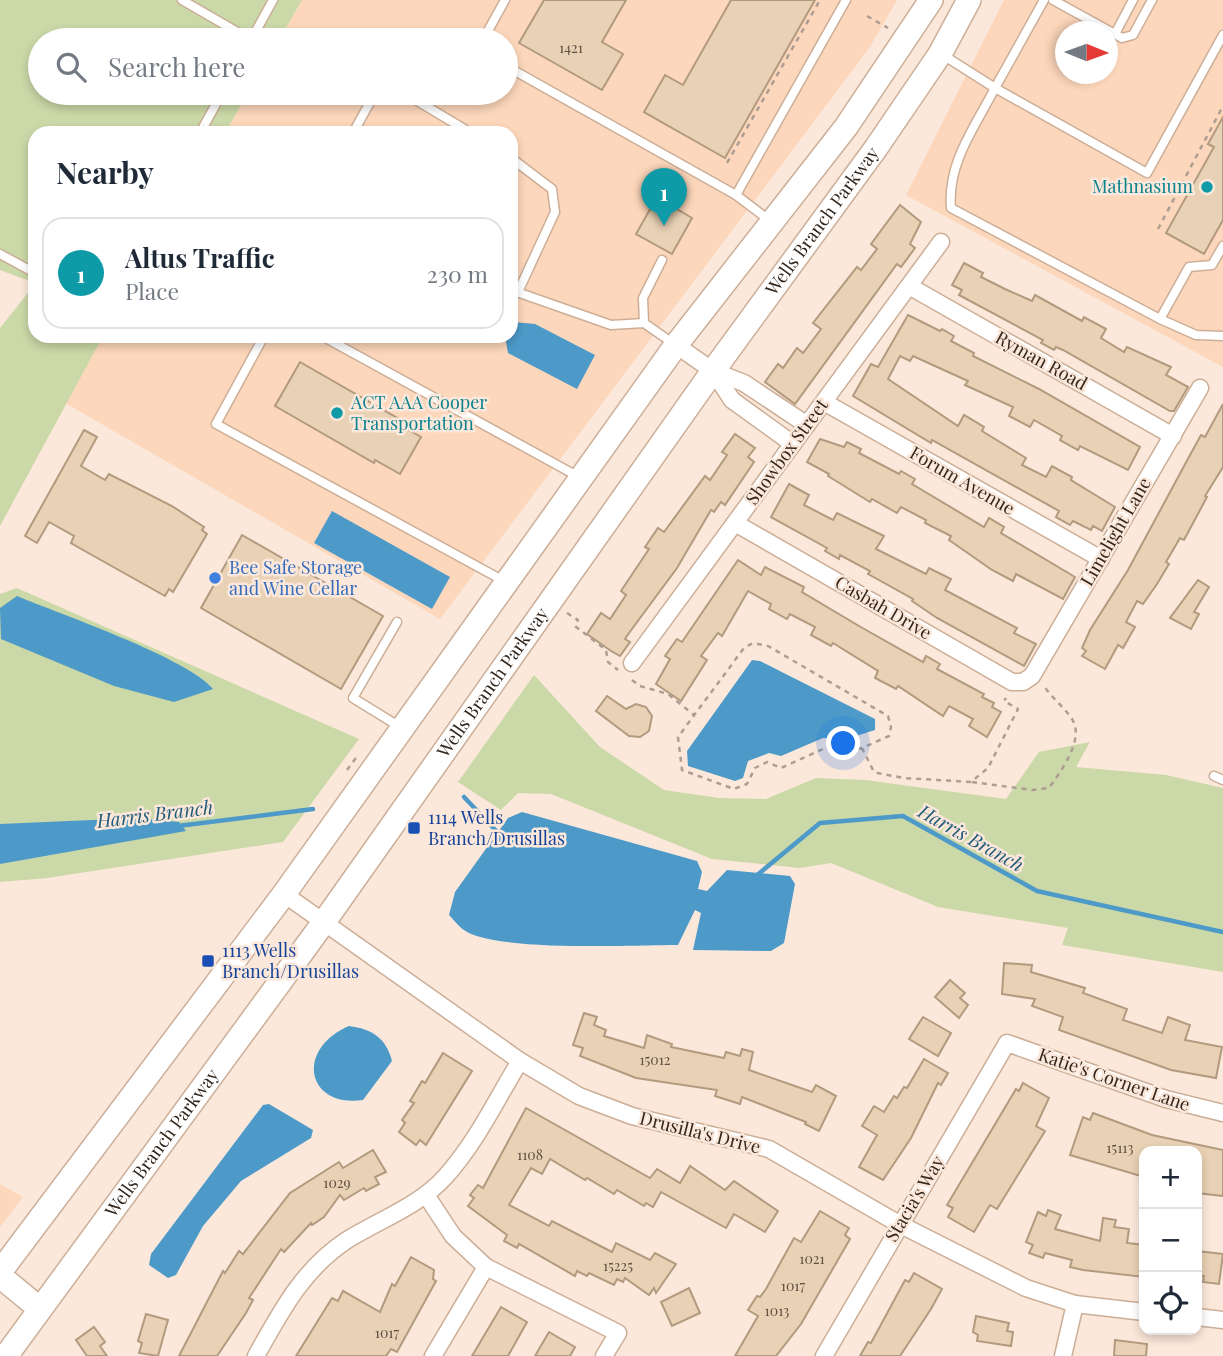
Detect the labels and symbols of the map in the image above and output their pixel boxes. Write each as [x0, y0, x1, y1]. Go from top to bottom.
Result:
north arrow [1055, 21, 1118, 84]
house number: 1421 [559, 38, 583, 57]
street label: Wells Branch Parkway [759, 142, 884, 301]
pin: 1 [641, 168, 687, 226]
place label: Mathnasium [1092, 174, 1193, 198]
marker: Mathnasium [1199, 179, 1215, 195]
street label: Ryman Road [991, 325, 1092, 396]
place label: ACT AAA Cooper Transportation [350, 390, 487, 435]
street label: Showbox Street [740, 393, 833, 509]
marker: ACT AAA Cooper Transportation [329, 405, 345, 421]
street label: Forum Avenue [906, 440, 1019, 520]
street label: Limelight Lane [1074, 473, 1156, 590]
place label: Bee Safe Storage and Wine Cellar [229, 555, 362, 600]
marker: Bee Safe Storage and Wine Cellar [207, 570, 223, 586]
street label: Casbah Drive [831, 570, 936, 644]
street label: Wells Branch Parkway [430, 602, 553, 763]
your location [826, 726, 860, 760]
water label: Harris Branch [94, 793, 214, 833]
water label: Harris Branch [913, 797, 1029, 877]
place label: 1114 Wells Branch/Drusillas [428, 805, 565, 850]
marker: 1114 Wells Branch/Drusillas [406, 820, 422, 836]
place label: 1113 Wells Branch/Drusillas [222, 938, 359, 983]
marker: 1113 Wells Branch/Drusillas [200, 953, 216, 969]
street label: Katie's Corner Lane [1035, 1042, 1193, 1116]
house number: 15012 [639, 1050, 671, 1069]
street label: Wells Branch Parkway [98, 1063, 224, 1222]
street label: Drusilla's Drive [637, 1105, 763, 1159]
house number: 15113 [1106, 1138, 1134, 1157]
house number: 1108 [517, 1145, 543, 1164]
street label: Stacia's Way [879, 1151, 949, 1246]
house number: 1029 [323, 1173, 351, 1192]
house number: 1021 [799, 1249, 825, 1268]
house number: 15225 [603, 1256, 633, 1275]
house number: 1017 [781, 1276, 806, 1295]
house number: 1013 [765, 1301, 789, 1320]
house number: 1017 [375, 1323, 400, 1342]

